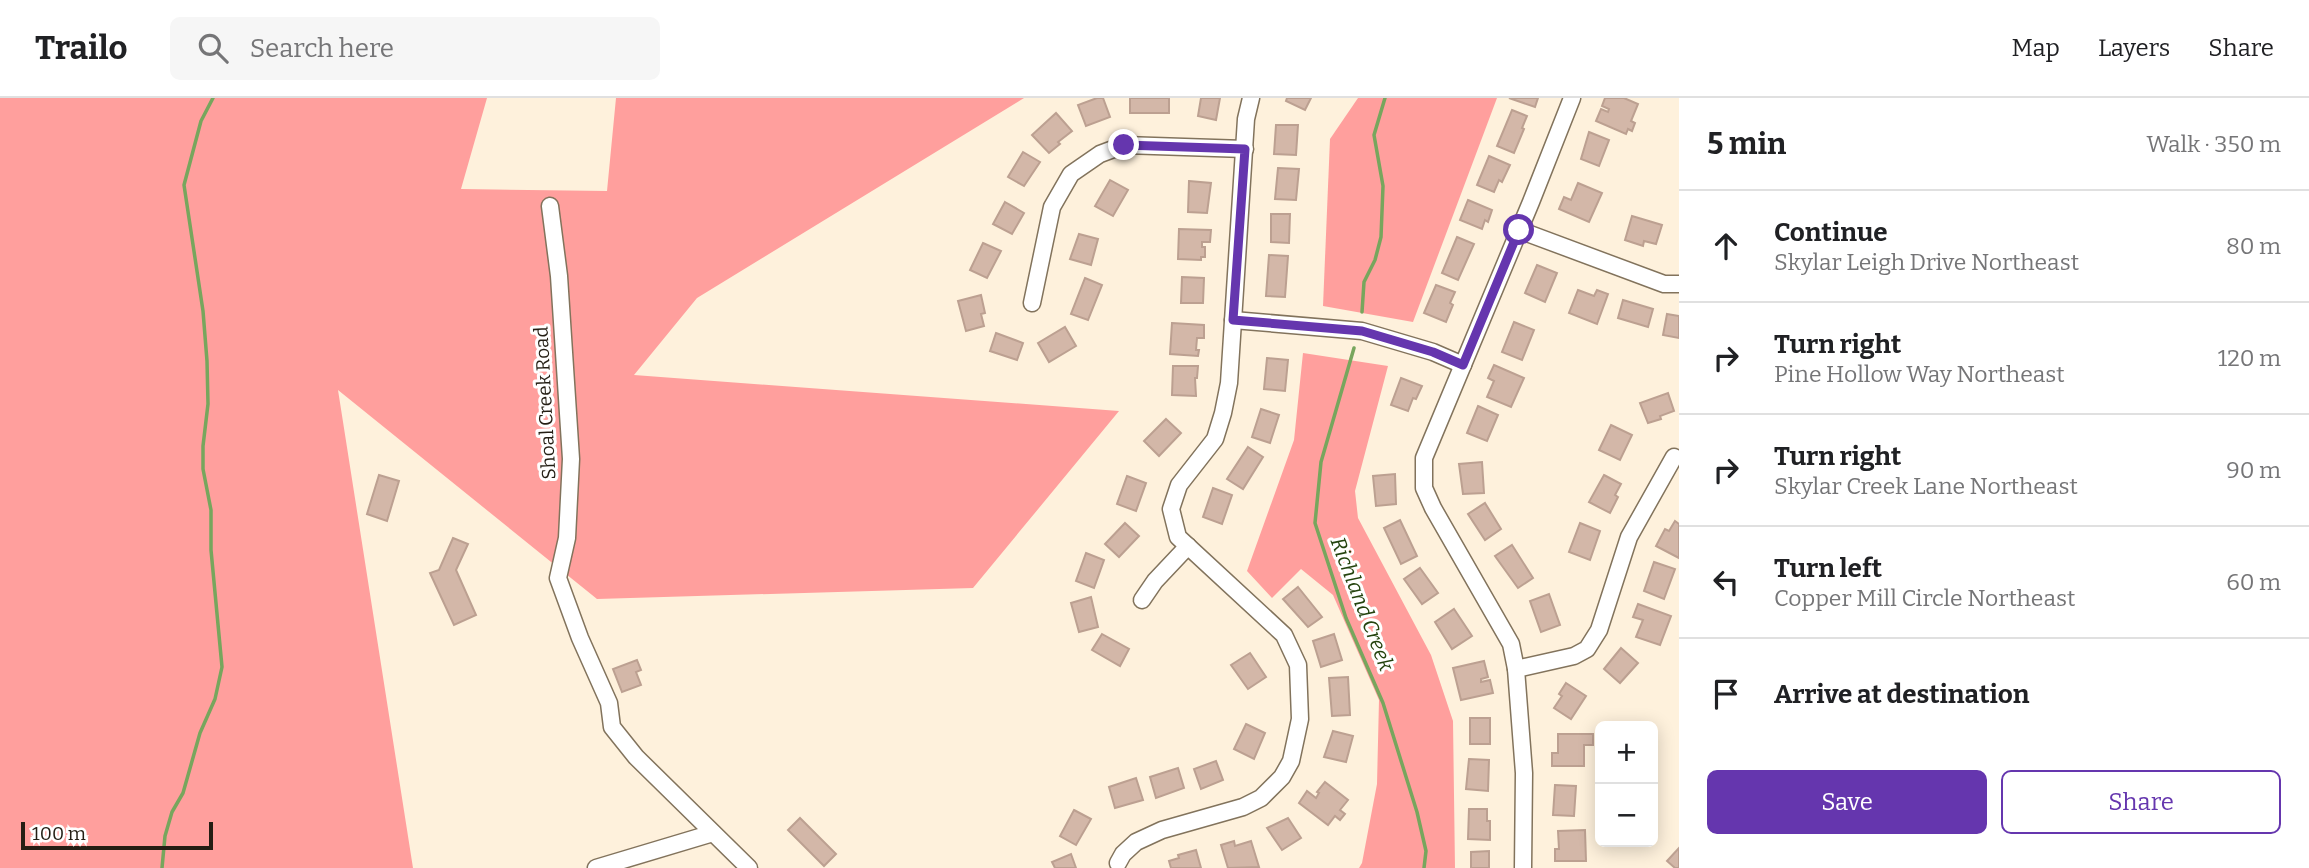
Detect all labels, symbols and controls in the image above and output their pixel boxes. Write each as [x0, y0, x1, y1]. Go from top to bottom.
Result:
search box [170, 17, 660, 80]
text: Trailo [35, 28, 128, 68]
icon: search [194, 29, 232, 67]
text: Search here [250, 33, 394, 64]
text: Map [2012, 34, 2060, 62]
text: Layers [2098, 34, 2170, 62]
text: Share [2208, 34, 2274, 62]
text: 5 min [1707, 126, 1786, 162]
route end [1108, 129, 1139, 160]
text: Walk · 350 m [2146, 130, 2281, 158]
route start [1503, 214, 1534, 245]
text: Continue [1774, 217, 1888, 248]
icon: ahead [1707, 227, 1745, 265]
text: 80 m [2226, 232, 2281, 260]
text: Skylar Leigh Drive Northeast [1774, 248, 2079, 276]
street label: Shoal Creek Road [529, 326, 561, 480]
text: Turn right [1774, 329, 1901, 360]
icon: right [1707, 339, 1745, 377]
text: 120 m [2218, 344, 2281, 372]
text: Pine Hollow Way Northeast [1774, 360, 2065, 388]
text: Turn right [1774, 441, 1901, 472]
icon: right [1707, 451, 1745, 489]
text: 90 m [2226, 456, 2281, 484]
text: Skylar Creek Lane Northeast [1774, 472, 2078, 500]
water label: Richland Creek [1325, 533, 1400, 675]
text: Turn left [1774, 553, 1882, 584]
icon: left [1707, 563, 1745, 601]
text: 60 m [2226, 568, 2281, 596]
text: Copper Mill Circle Northeast [1774, 584, 2075, 612]
icon: arrive [1707, 675, 1745, 713]
text: Arrive at destination [1774, 679, 2029, 710]
map controls [1595, 721, 1658, 847]
button: + [1595, 721, 1658, 784]
button: Save [1707, 770, 1987, 834]
button: Share [2001, 770, 2281, 834]
button: − [1595, 784, 1658, 847]
scale bar [21, 819, 214, 851]
text: 100 m [32, 822, 86, 845]

